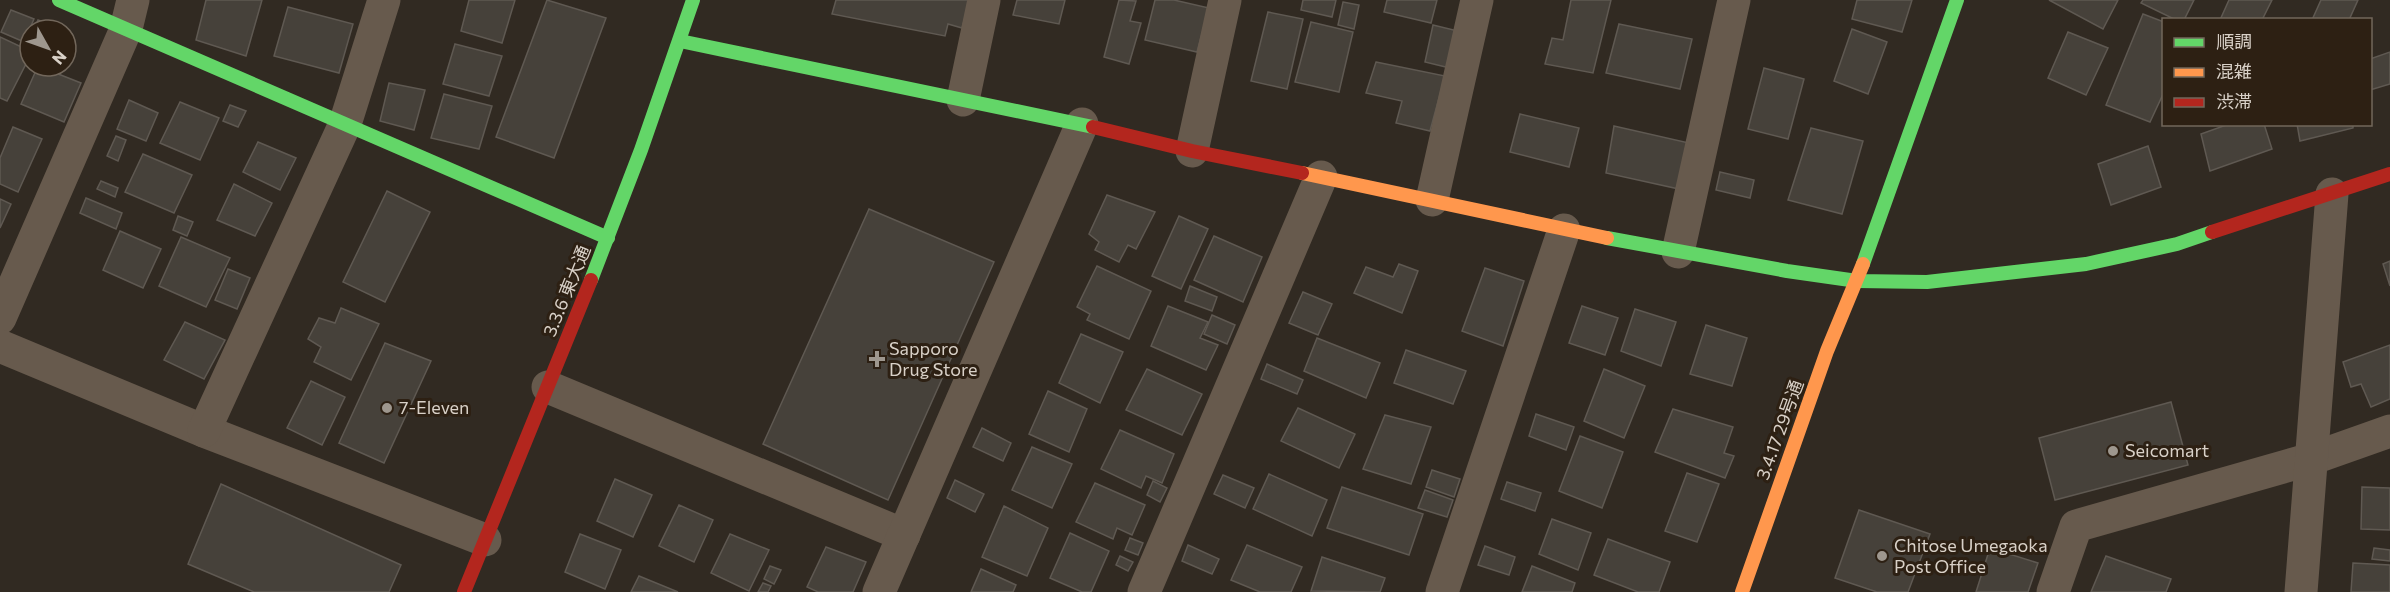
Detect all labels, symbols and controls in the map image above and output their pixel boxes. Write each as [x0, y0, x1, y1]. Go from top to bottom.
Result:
north arrow [18, 18, 78, 78]
legend [2162, 18, 2372, 126]
text: 順調 [2216, 30, 2252, 52]
text: N [49, 47, 71, 69]
text: 混雑 [2216, 60, 2252, 82]
text: 渋滞 [2216, 90, 2252, 112]
street label: 3.3.6 東大通 [538, 242, 594, 339]
place label: Sapporo Drug Store [889, 337, 977, 380]
marker: Sapporo Drug Store [870, 352, 884, 366]
street label: 3.4.17 29号通 [1751, 377, 1807, 483]
place label: 7-Eleven [399, 396, 469, 418]
marker: 7-Eleven [380, 401, 394, 415]
place label: Seicomart [2125, 439, 2209, 461]
marker: Seicomart [2106, 444, 2120, 458]
place label: Chitose Umegaoka Post Office [1894, 534, 2048, 577]
marker: Chitose Umegaoka Post Office [1875, 549, 1889, 563]

